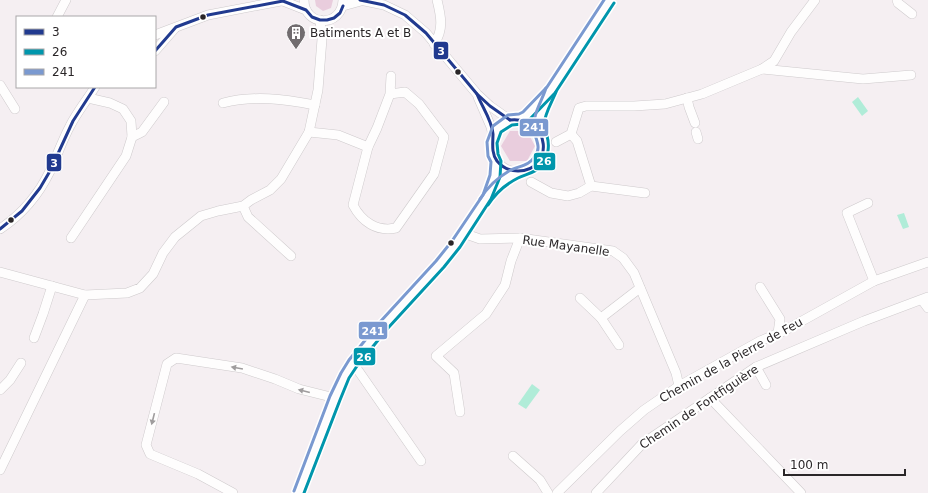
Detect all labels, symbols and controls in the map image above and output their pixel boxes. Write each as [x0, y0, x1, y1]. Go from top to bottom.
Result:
unlabelled marker [198, 12, 208, 22]
legend [16, 16, 156, 88]
building icon: Batiments A et B [285, 22, 307, 50]
text: 3 [52, 25, 60, 39]
place label: Batiments A et B [310, 26, 411, 40]
line badge: 3 [433, 41, 449, 60]
text: 26 [52, 45, 67, 59]
text: 3 [437, 45, 445, 58]
text: 241 [52, 65, 75, 79]
unlabelled marker [453, 67, 463, 77]
line badge: 241 [519, 118, 549, 137]
text: 241 [523, 121, 545, 134]
line badge: 26 [533, 152, 556, 171]
line badge: 3 [46, 153, 62, 172]
text: 26 [536, 155, 552, 168]
text: 3 [50, 157, 58, 170]
unlabelled marker [6, 215, 16, 225]
street label: Rue Mayanelle [522, 233, 610, 259]
unlabelled marker [446, 238, 456, 248]
street label: Chemin de la Pierre de Feu [657, 315, 805, 405]
line badge: 241 [358, 321, 388, 340]
text: 241 [362, 325, 384, 338]
line badge: 26 [353, 347, 376, 366]
text: 26 [356, 351, 372, 364]
street label: Chemin de Fontfiguière [637, 362, 761, 452]
one-way arrow [231, 365, 244, 371]
one-way arrow [298, 387, 311, 393]
one-way arrow [149, 413, 155, 425]
scale bar [784, 451, 905, 477]
text: 100 m [790, 458, 828, 472]

